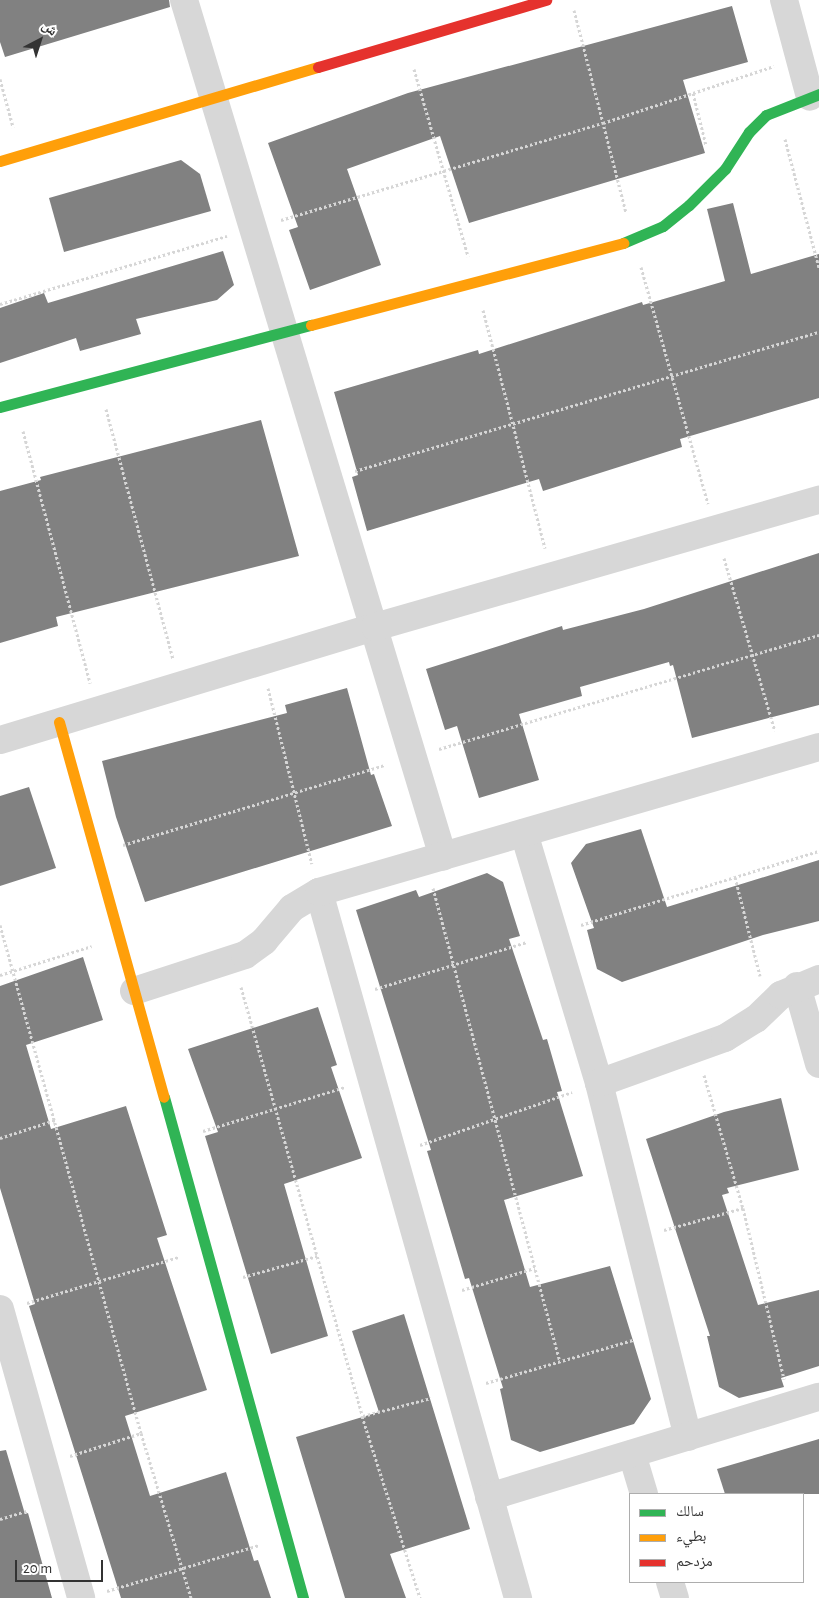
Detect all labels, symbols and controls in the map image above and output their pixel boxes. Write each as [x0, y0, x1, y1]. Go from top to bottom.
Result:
north arrow [15, 15, 65, 65]
text: ش [39, 18, 60, 39]
legend [629, 1493, 804, 1583]
text: سالك [676, 1504, 704, 1519]
text: بطيء [676, 1529, 706, 1544]
scale bar [18, 1550, 105, 1582]
text: مزدحم [676, 1554, 713, 1569]
text: 20 m [23, 1561, 52, 1576]

